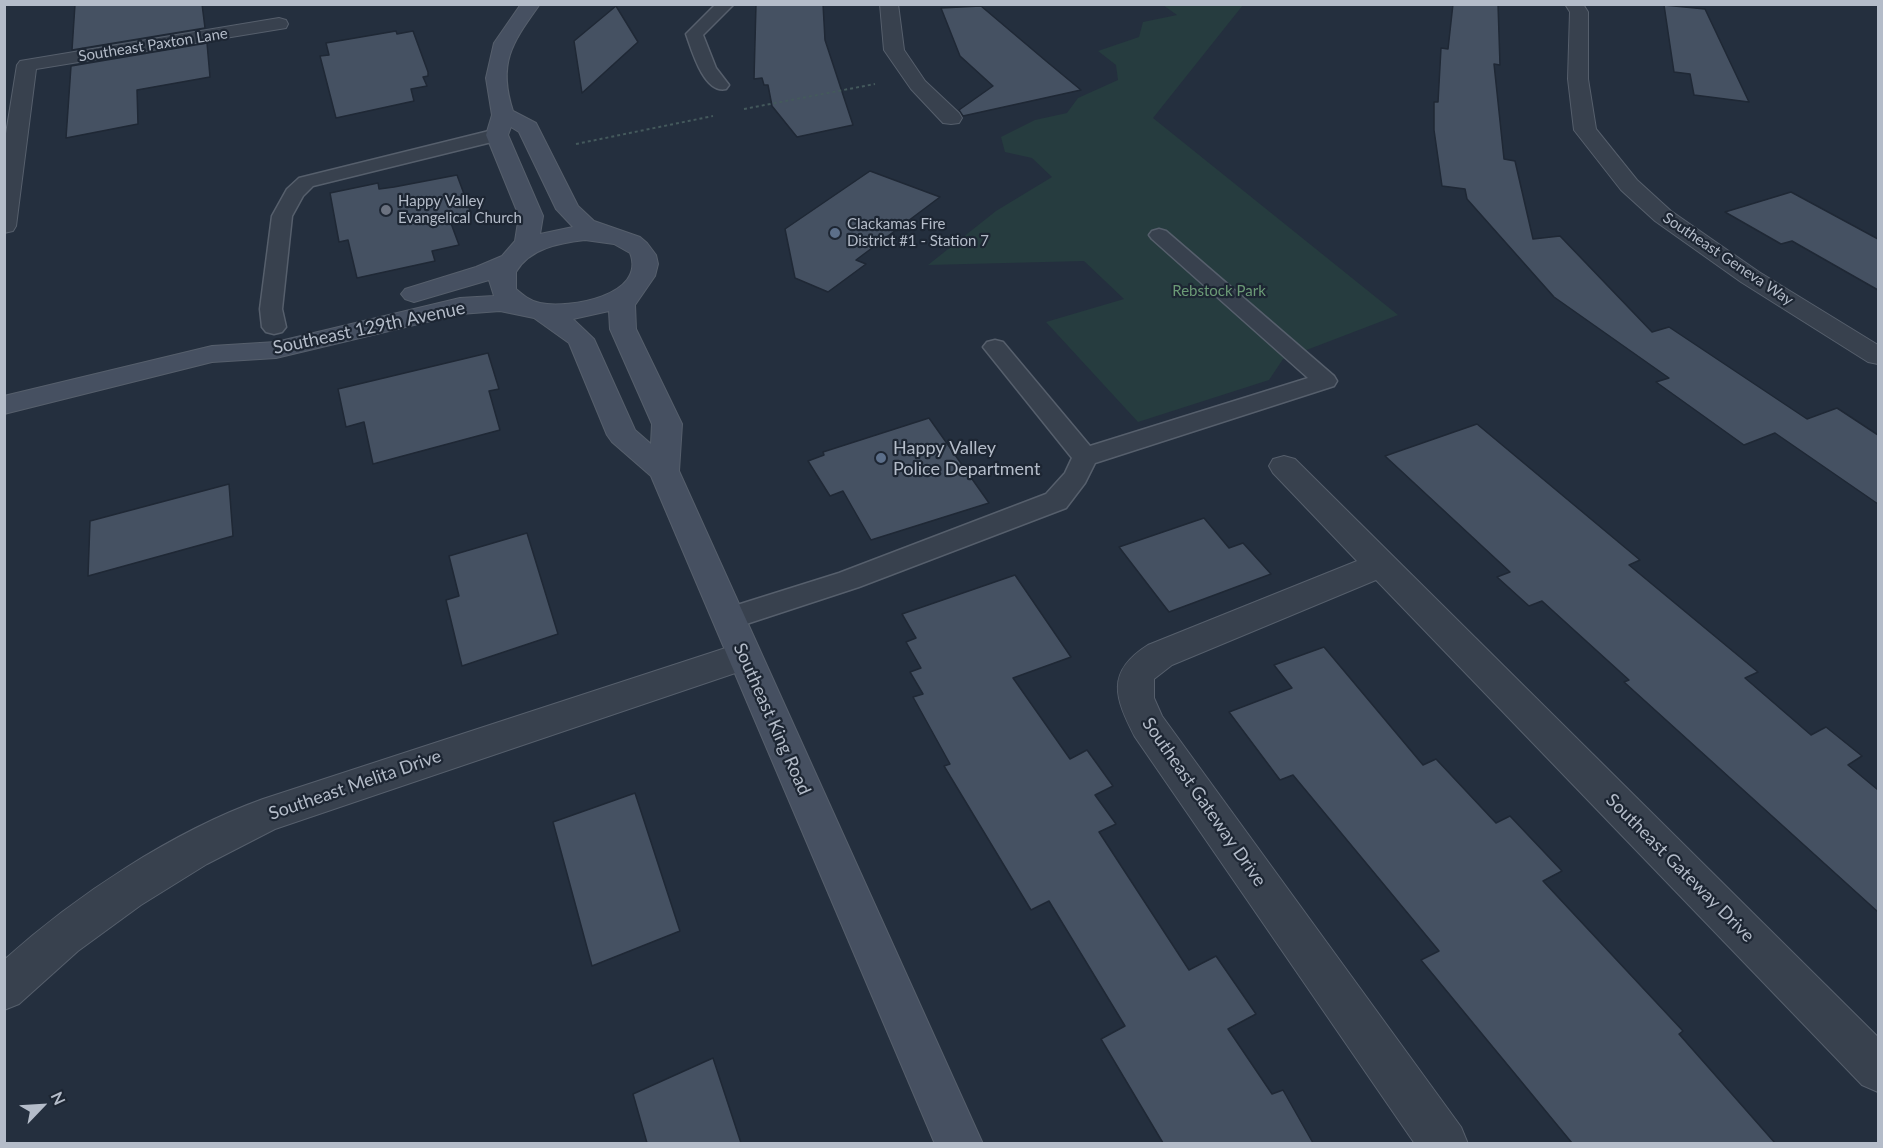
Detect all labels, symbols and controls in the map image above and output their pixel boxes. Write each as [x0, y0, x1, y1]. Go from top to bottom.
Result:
street label: Southeast Paxton Lane [77, 24, 229, 66]
place label: Happy Valley Evangelical Church [398, 192, 522, 227]
marker: Happy Valley Evangelical Church [379, 203, 393, 217]
street label: Southeast Geneva Way [1659, 209, 1797, 309]
place label: Clackamas Fire District #1 - Station 7 [847, 215, 989, 250]
marker: Clackamas Fire District #1 - Station 7 [828, 226, 842, 240]
park label: Rebstock Park [1172, 282, 1266, 300]
street label: Southeast 129th Avenue [271, 297, 467, 359]
place label: Happy Valley Police Department [893, 437, 1040, 480]
marker: Happy Valley Police Department [874, 451, 888, 465]
street label: Southeast King Road [729, 640, 815, 798]
street label: Southeast Gateway Drive [1137, 713, 1271, 891]
street label: Southeast Melita Drive [266, 745, 444, 825]
street label: Southeast Gateway Drive [1601, 789, 1759, 947]
north arrow [12, 1076, 72, 1136]
text: N [48, 1089, 70, 1108]

